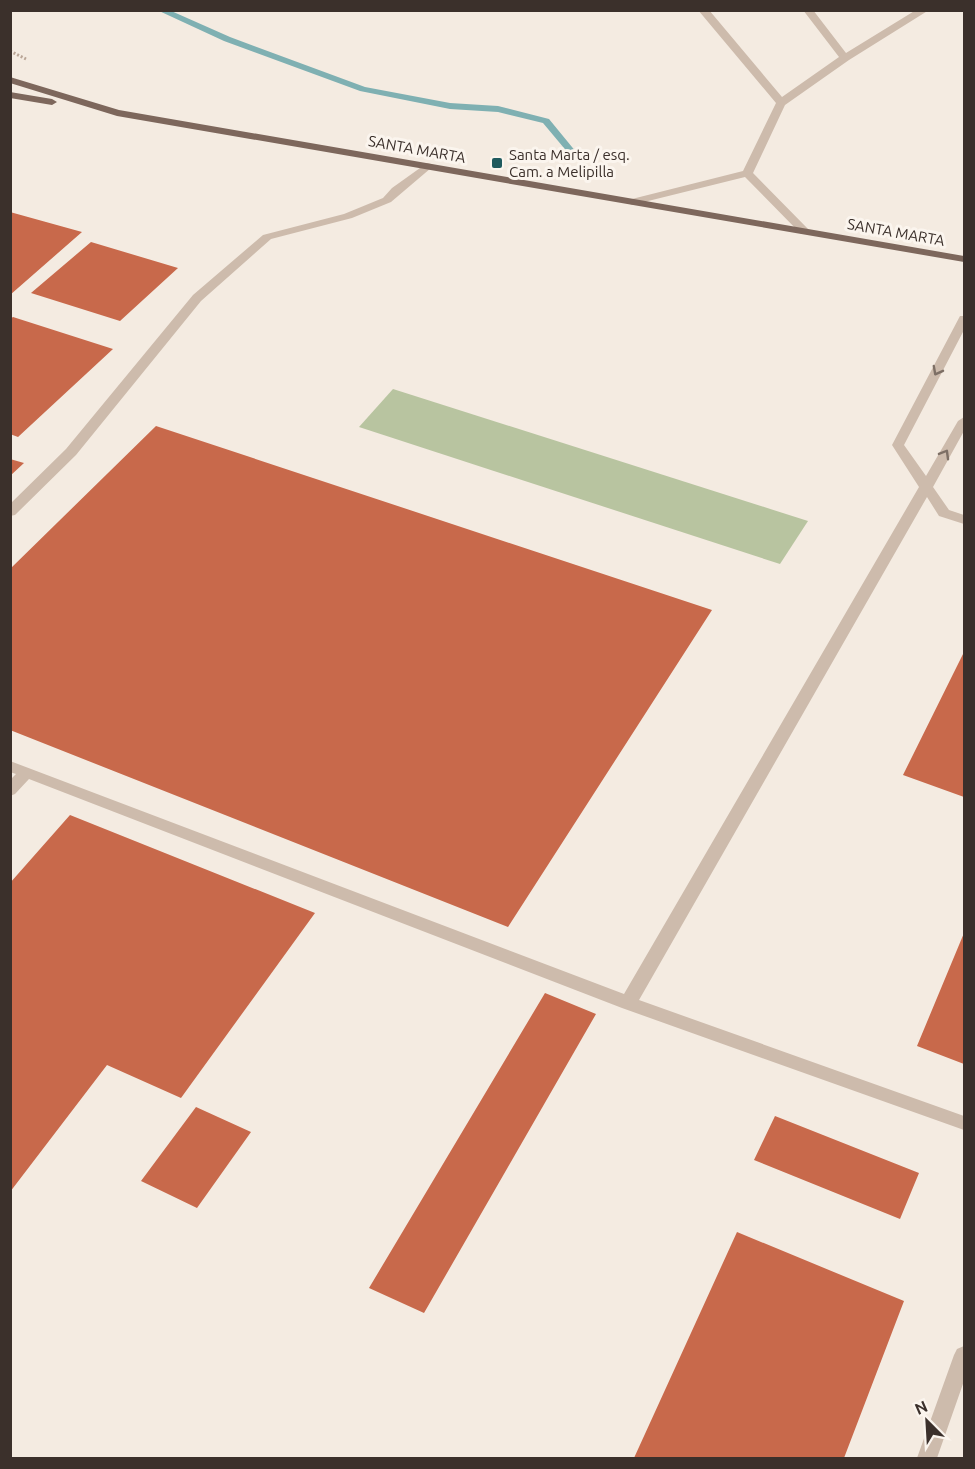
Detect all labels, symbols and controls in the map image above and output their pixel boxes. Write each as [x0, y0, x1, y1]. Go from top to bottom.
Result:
street label: SANTA MARTA [367, 132, 467, 166]
place label: Santa Marta / esq. Cam. a Melipilla [509, 146, 630, 180]
marker: Santa Marta / esq. Cam. a Melipilla [490, 156, 504, 170]
street label: SANTA MARTA [846, 215, 946, 249]
one-way arrow [932, 365, 944, 376]
one-way arrow [938, 450, 949, 460]
north arrow [897, 1391, 957, 1451]
text: N [912, 1397, 930, 1418]

